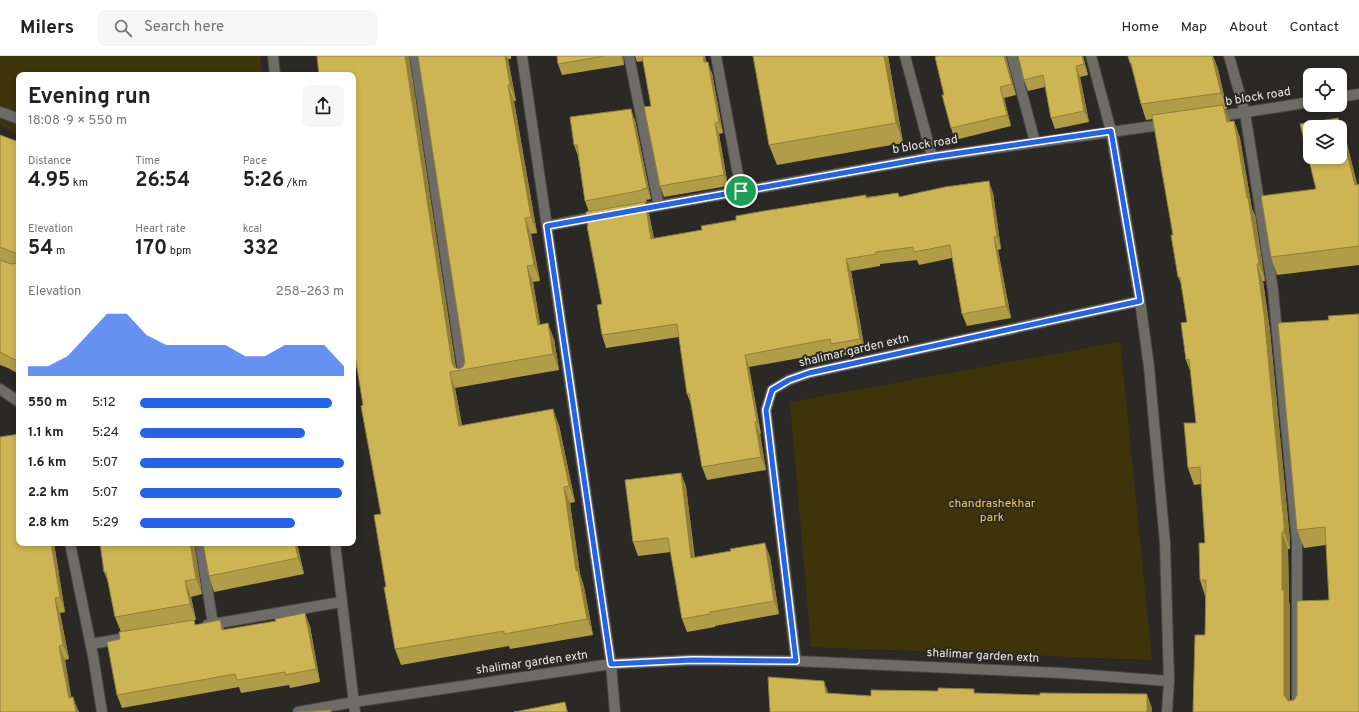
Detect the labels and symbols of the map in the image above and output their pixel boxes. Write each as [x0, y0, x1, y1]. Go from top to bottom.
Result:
street label: b block road [1224, 84, 1292, 110]
street label: b block road [891, 132, 959, 158]
pin [724, 174, 758, 208]
street label: shalimar garden extn [797, 331, 911, 371]
park label: chandrashekhar park [948, 496, 1036, 526]
street label: shalimar garden extn [926, 645, 1040, 667]
street label: shalimar garden extn [475, 647, 589, 679]

